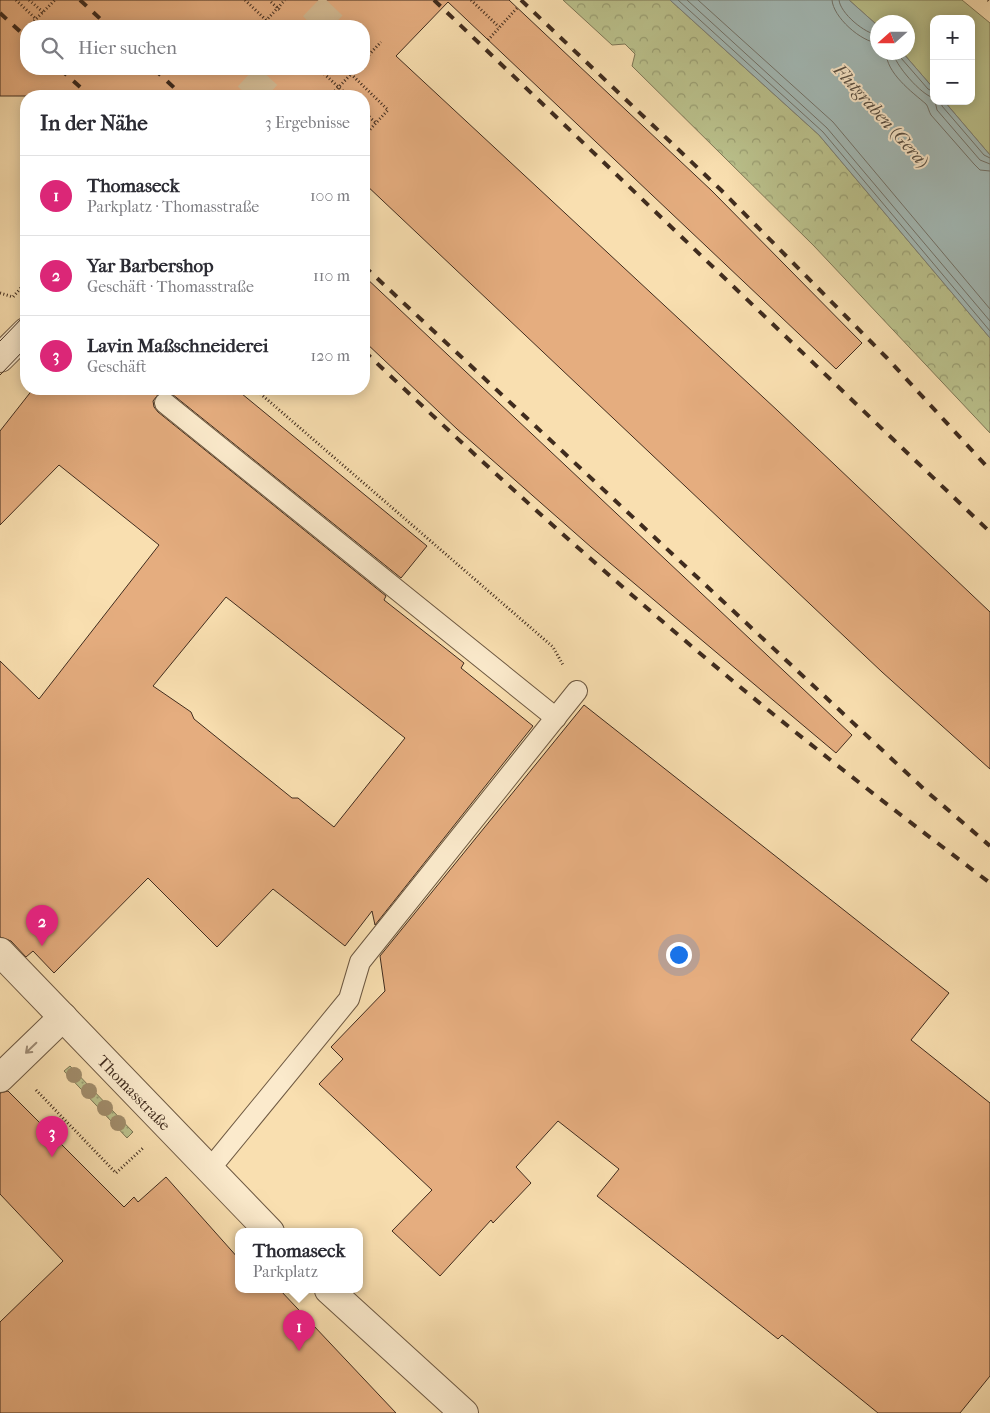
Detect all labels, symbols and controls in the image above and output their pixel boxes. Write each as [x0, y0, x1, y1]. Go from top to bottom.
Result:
north arrow [870, 15, 915, 60]
map controls [930, 15, 975, 105]
button: + [930, 15, 975, 60]
search box [20, 20, 370, 75]
icon: search [38, 34, 66, 62]
text: Hier suchen [78, 37, 177, 59]
water label: Flutgraben (Gera) [828, 59, 933, 172]
button: − [930, 60, 975, 105]
text: In der Nähe [40, 111, 148, 135]
text: 3 Ergebnisse [265, 113, 350, 132]
text: Thomaseck [87, 175, 179, 197]
text: 1 [53, 186, 59, 205]
text: 100 m [310, 186, 350, 205]
text: Parkplatz · Thomasstraße [87, 197, 259, 216]
text: Yar Barbershop [87, 255, 213, 277]
text: 2 [52, 266, 60, 285]
text: 110 m [313, 266, 350, 285]
text: Geschäft · Thomasstraße [87, 277, 254, 296]
text: Lavin Maßschneiderei [87, 335, 268, 357]
text: 3 [53, 346, 59, 365]
text: 120 m [311, 346, 350, 365]
text: Geschäft [87, 357, 147, 376]
pin: 2 [26, 905, 58, 946]
your location [666, 942, 692, 968]
one-way arrow [25, 1042, 38, 1054]
street label: Thomasstraße [93, 1051, 175, 1135]
pin: 3 [36, 1116, 68, 1157]
popup [235, 1228, 363, 1293]
text: Thomaseck [253, 1240, 345, 1262]
text: Parkplatz [253, 1262, 318, 1281]
pin: 1 [283, 1310, 315, 1351]

